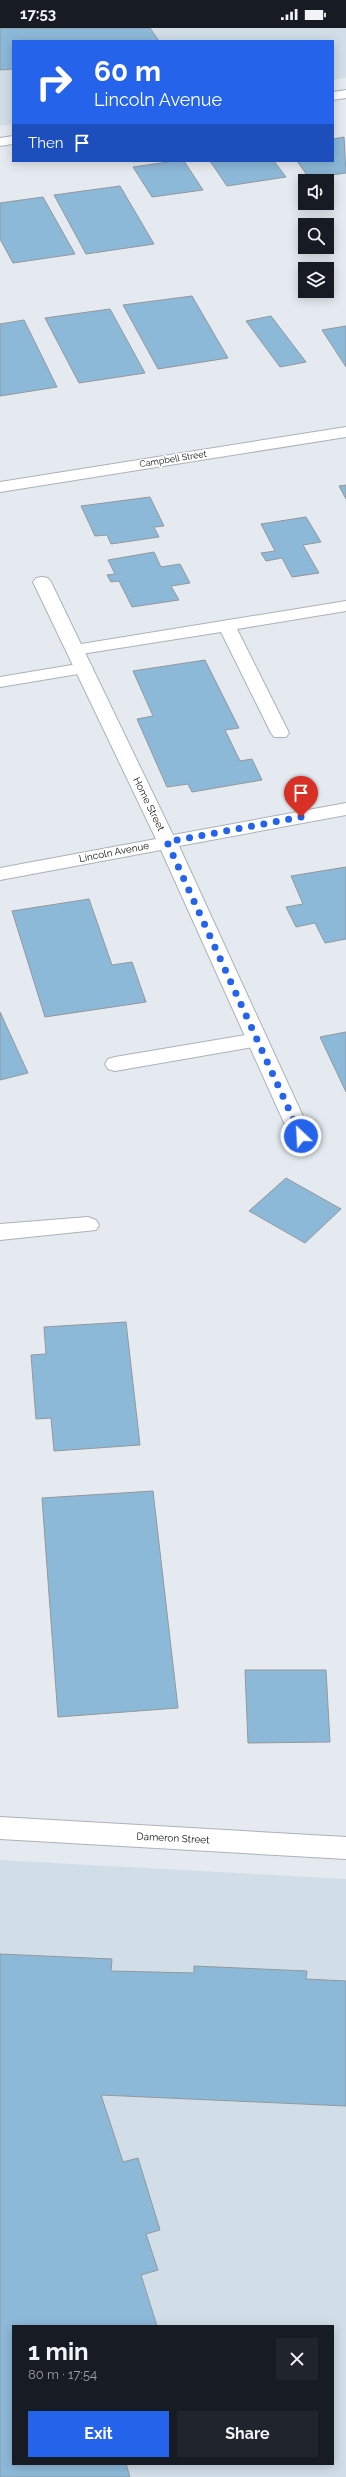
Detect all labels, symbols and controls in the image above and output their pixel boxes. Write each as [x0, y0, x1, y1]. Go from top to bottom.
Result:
text: 17:53 [20, 5, 56, 23]
text: 60 m [94, 55, 161, 88]
icon: right [28, 56, 80, 108]
text: Lincoln Avenue [94, 89, 222, 110]
icon: arrive [71, 132, 93, 154]
text: Then [28, 134, 63, 152]
map controls [298, 174, 334, 298]
button: sound [298, 174, 334, 210]
button: search [298, 218, 334, 254]
button: layers [298, 262, 334, 298]
street label: Campbell Street [139, 449, 207, 469]
street label: Home Street [131, 775, 167, 833]
pin [284, 776, 318, 817]
icon: arrive [290, 782, 312, 804]
street label: Lincoln Avenue [78, 840, 150, 864]
position arrow [280, 1115, 322, 1157]
street label: Dameron Street [136, 1831, 210, 1845]
text: 1 min [28, 2337, 89, 2366]
button: close [276, 2338, 318, 2380]
text: 80 m · 17:54 [28, 2367, 97, 2382]
button: Exit [28, 2411, 169, 2457]
button: Share [177, 2411, 318, 2457]

